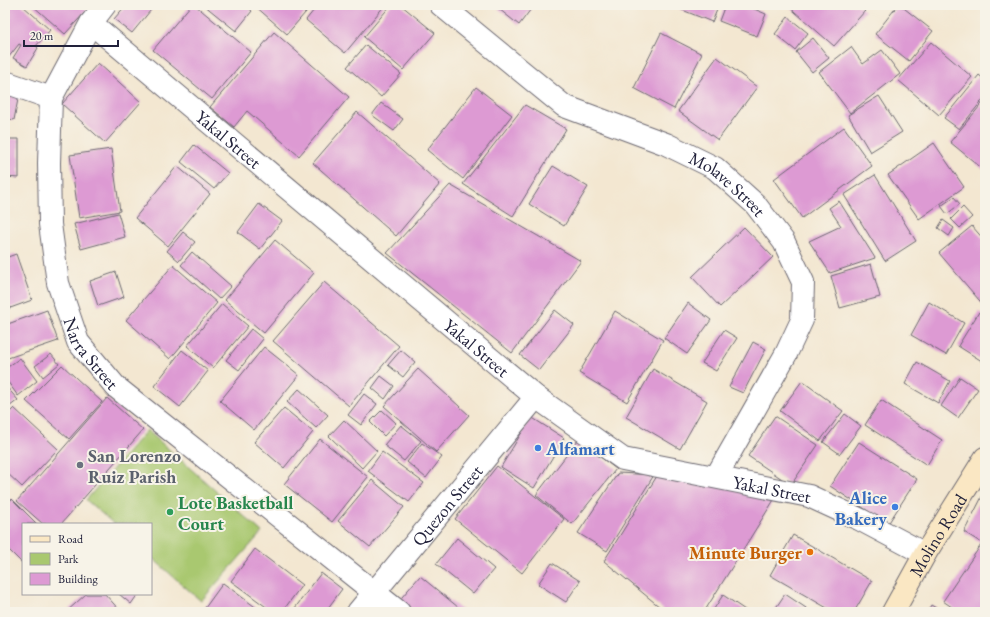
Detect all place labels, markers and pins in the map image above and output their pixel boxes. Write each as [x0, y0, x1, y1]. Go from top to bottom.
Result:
place label: Alfamart [545, 437, 615, 460]
marker: Alfamart [533, 443, 543, 453]
place label: San Lorenzo Ruiz Parish [88, 444, 181, 488]
marker: San Lorenzo Ruiz Parish [75, 460, 85, 470]
place label: Alice Bakery [835, 486, 887, 530]
place label: Lote Basketball Court [178, 491, 293, 535]
marker: Alice Bakery [890, 502, 900, 512]
marker: Lote Basketball Court [165, 507, 175, 517]
place label: Minute Burger [689, 541, 803, 564]
marker: Minute Burger [805, 547, 815, 557]

